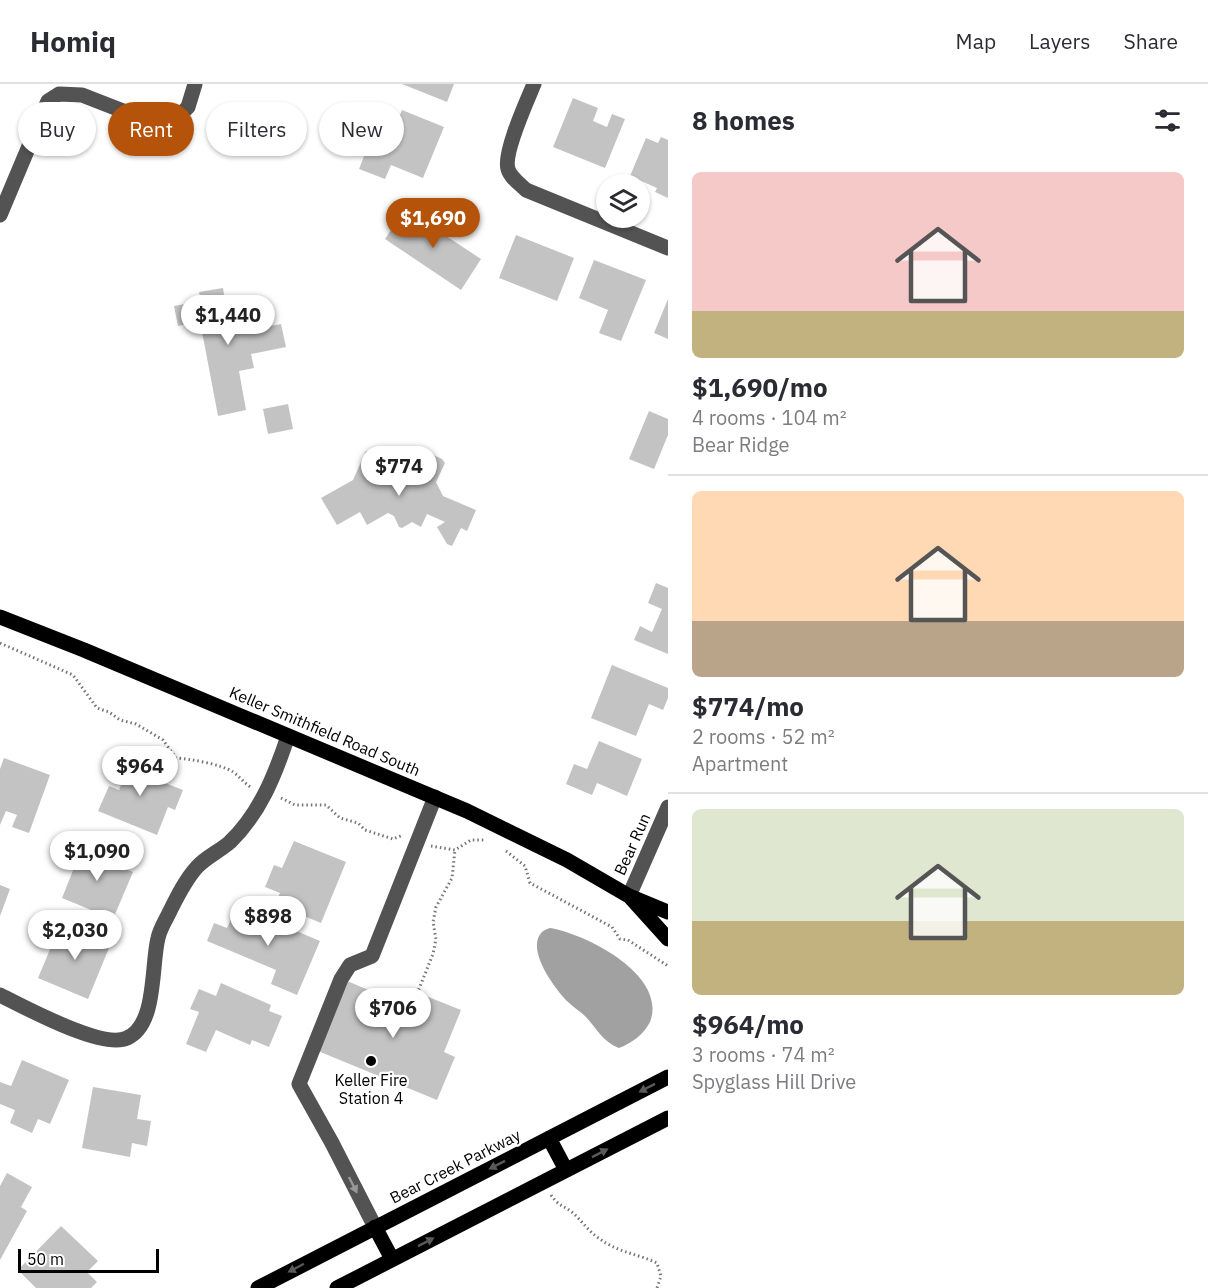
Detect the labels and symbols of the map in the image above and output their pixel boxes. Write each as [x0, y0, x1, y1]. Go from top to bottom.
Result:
pin: $1,690 [384, 198, 482, 249]
pin: $1,440 [179, 295, 277, 346]
pin: $774 [363, 446, 435, 497]
street label: Keller Smithfield Road South [227, 682, 423, 780]
pin: $964 [104, 746, 176, 797]
street label: Bear Run [609, 810, 655, 878]
pin: $1,090 [48, 831, 146, 882]
pin: $898 [232, 896, 304, 947]
pin: $2,030 [26, 910, 124, 961]
pin: $706 [357, 988, 429, 1039]
marker: Keller Fire Station 4 [364, 1054, 378, 1068]
place label: Keller Fire Station 4 [334, 1070, 408, 1108]
one-way arrow [638, 1083, 655, 1092]
street label: Bear Creek Parkway [386, 1124, 524, 1208]
one-way arrow [591, 1148, 609, 1158]
one-way arrow [488, 1160, 505, 1169]
one-way arrow [349, 1177, 358, 1194]
one-way arrow [418, 1237, 435, 1246]
scale bar [18, 1246, 159, 1274]
one-way arrow [288, 1263, 305, 1273]

